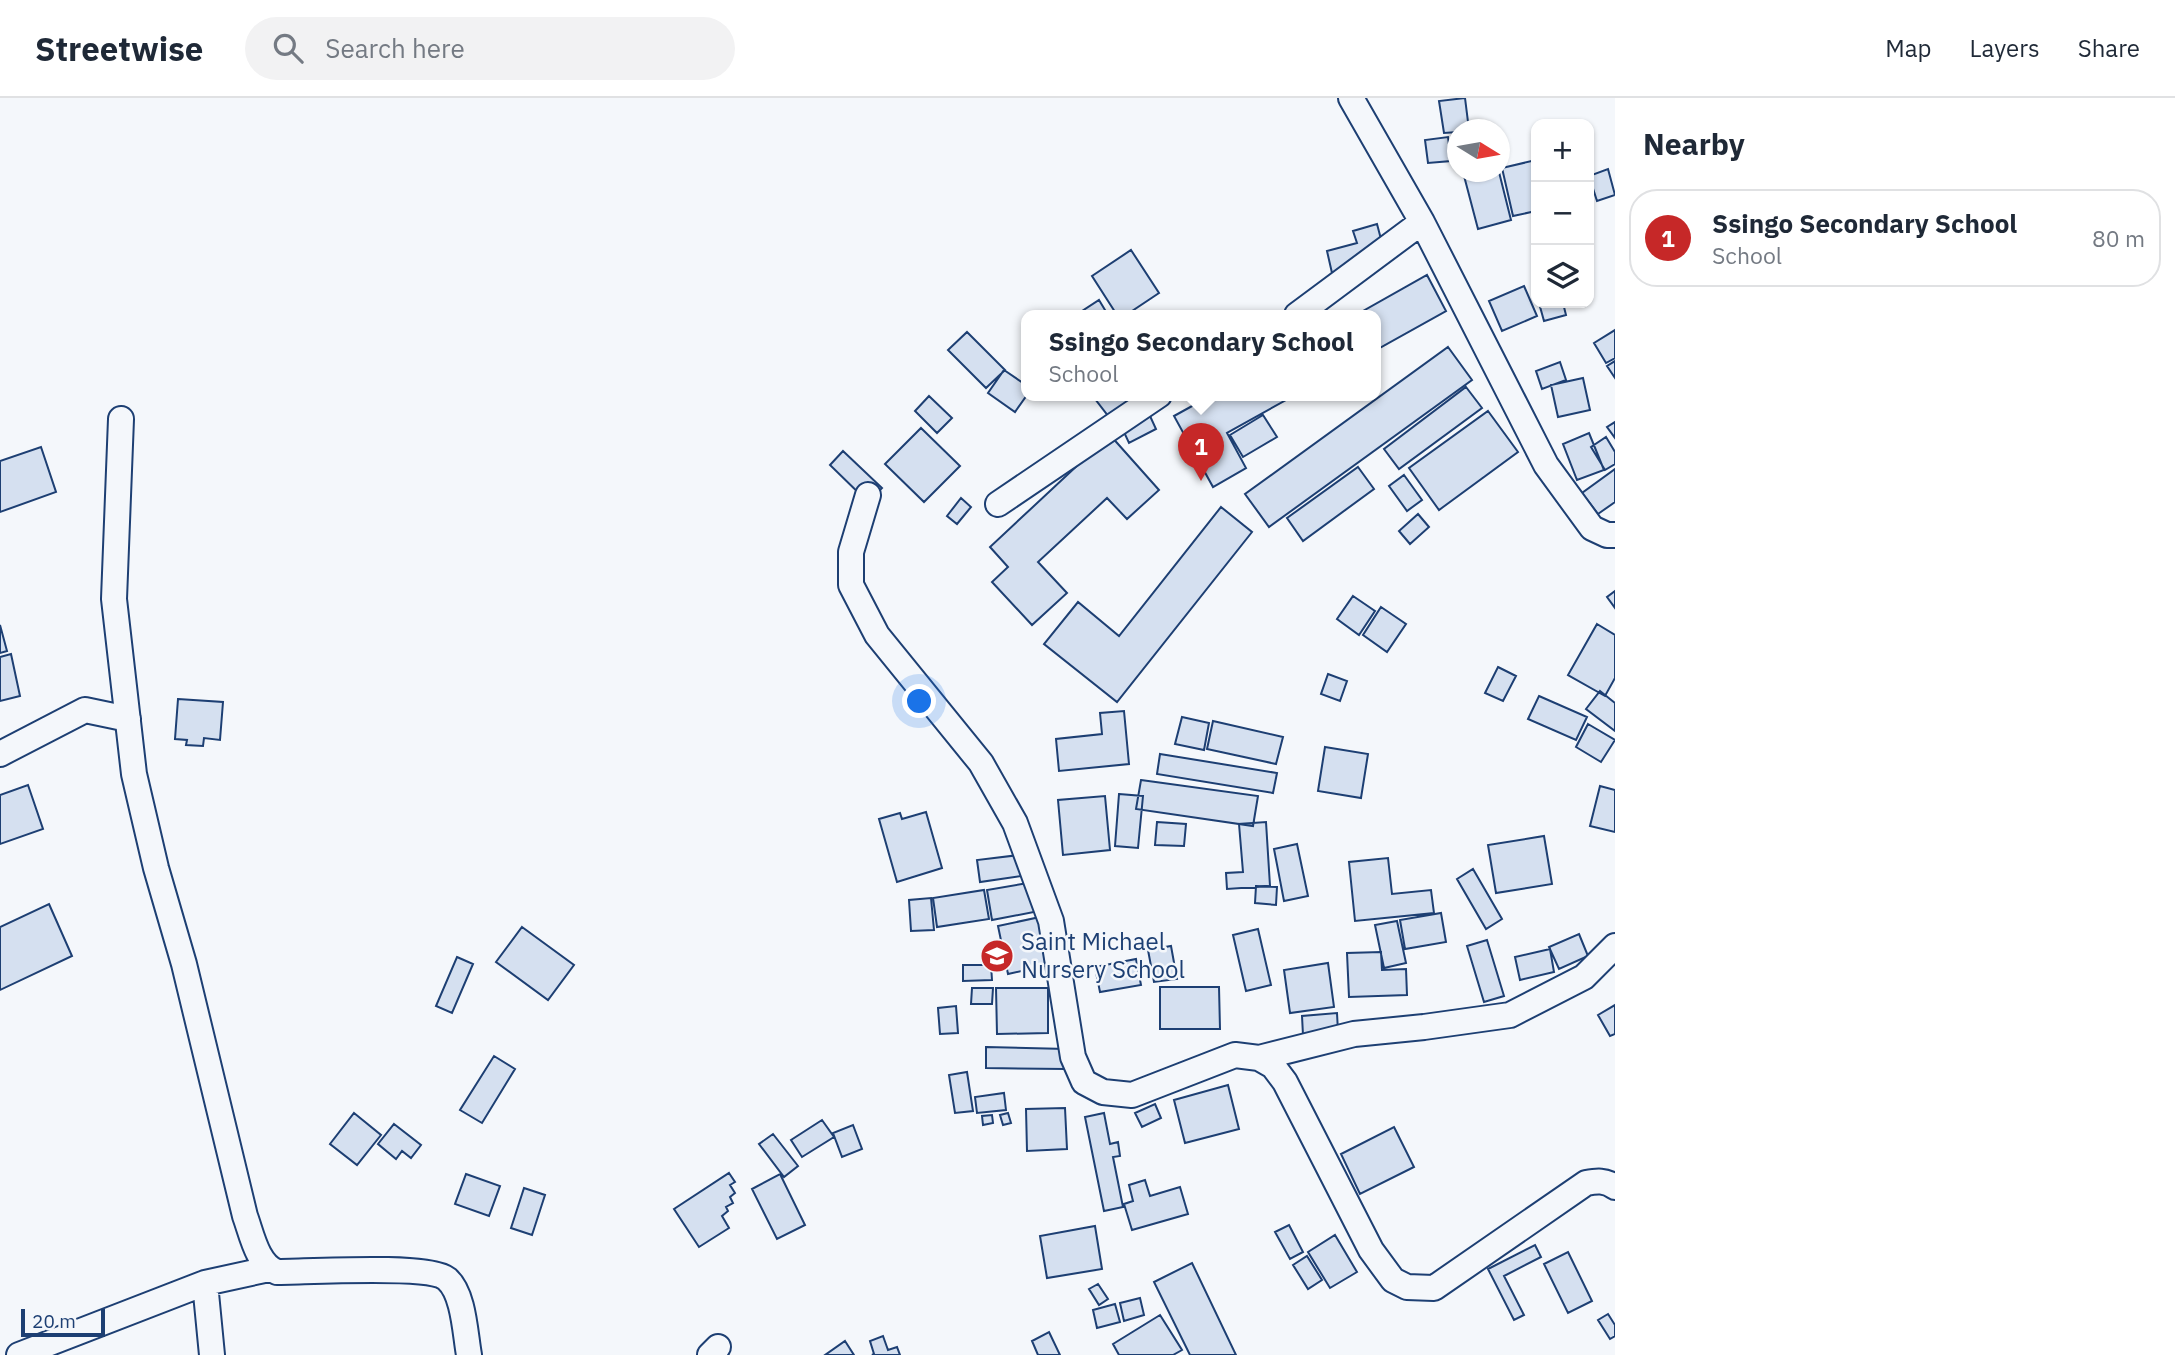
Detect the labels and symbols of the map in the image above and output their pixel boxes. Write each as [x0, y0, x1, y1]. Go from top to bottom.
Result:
north arrow [1447, 119, 1510, 182]
pin: 1 [1178, 423, 1224, 481]
your location [902, 684, 936, 718]
place label: Saint Michael Nursery School [1021, 925, 1185, 985]
school or university icon: Saint Michael Nursery School [978, 937, 1016, 975]
scale bar [21, 1306, 105, 1338]

